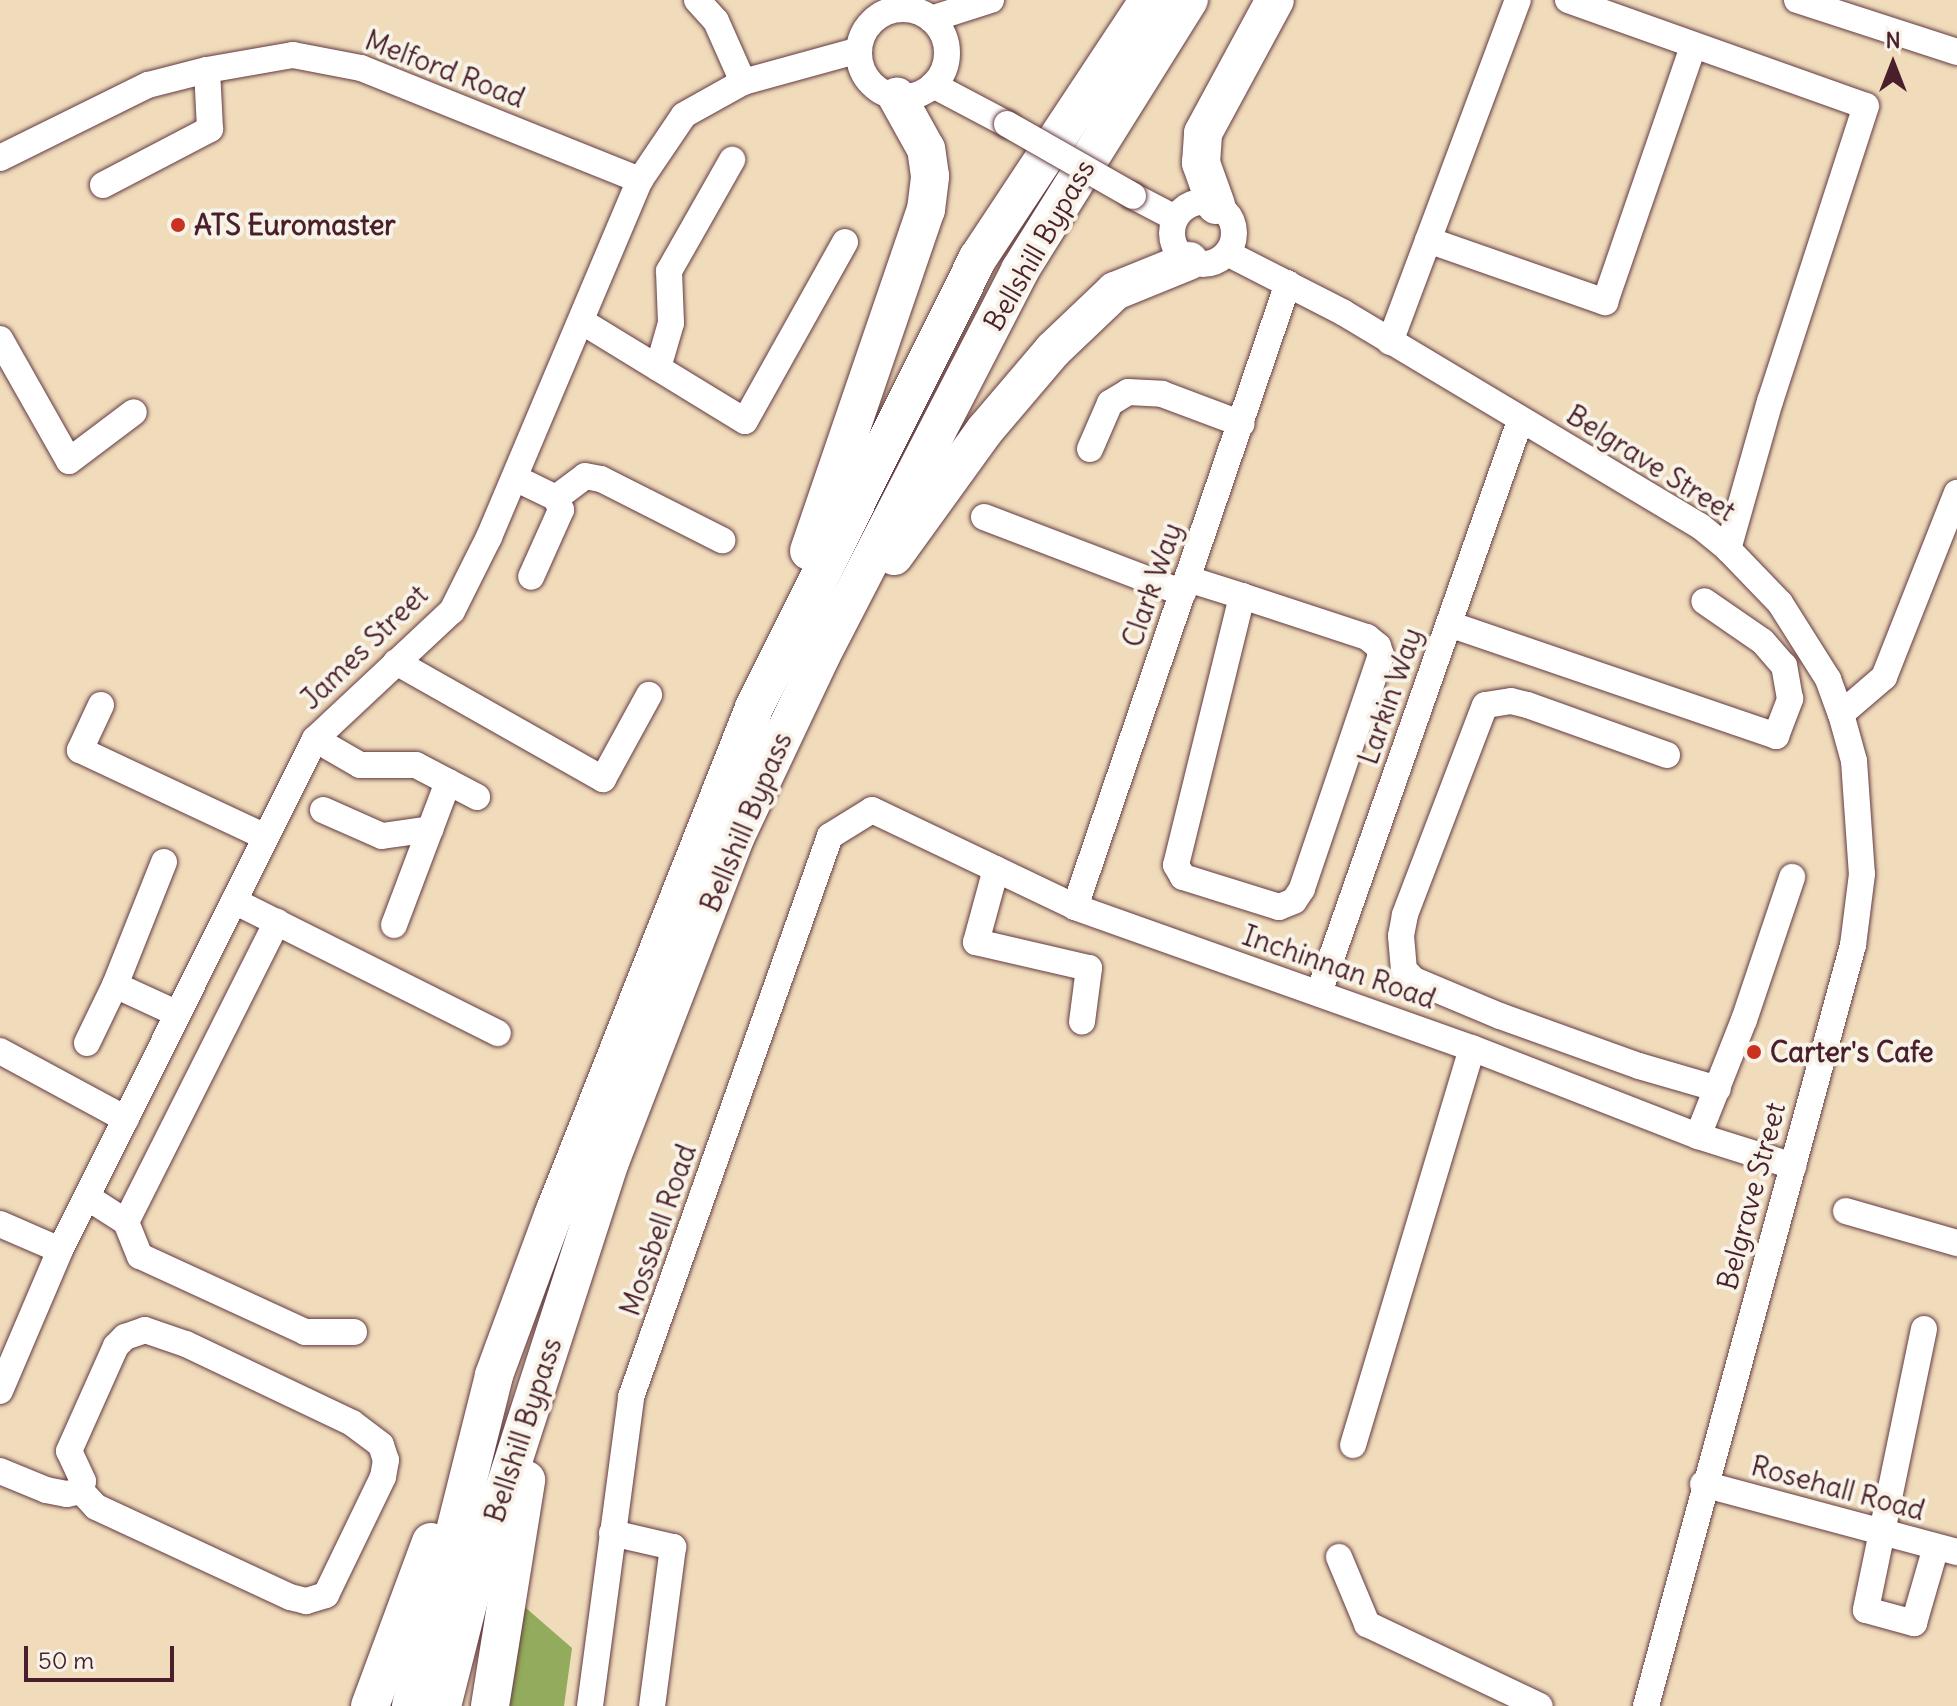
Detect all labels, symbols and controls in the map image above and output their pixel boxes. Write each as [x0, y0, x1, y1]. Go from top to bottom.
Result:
street label: Melford Road [360, 23, 530, 115]
north arrow [1853, 24, 1933, 104]
text: N [1885, 26, 1901, 54]
street label: Bellshill Bypass [976, 153, 1102, 337]
place label: ATS Euromaster [194, 208, 396, 242]
marker: ATS Euromaster [169, 216, 187, 234]
street label: Belgrave Street [1560, 398, 1742, 528]
street label: Clark Way [1115, 518, 1189, 652]
street label: James Street [293, 578, 435, 716]
street label: Larkin Way [1351, 623, 1429, 769]
street label: Bellshill Bypass [693, 727, 799, 917]
street label: Inchinnan Road [1238, 918, 1440, 1016]
place label: Carter's Cafe [1770, 1035, 1934, 1069]
marker: Carter's Cafe [1745, 1043, 1763, 1061]
street label: Belgrave Street [1710, 1099, 1792, 1293]
street label: Mossbell Road [613, 1140, 703, 1320]
street label: Bellshill Bypass [477, 1333, 569, 1527]
street label: Rosehall Road [1748, 1449, 1928, 1527]
scale bar [28, 1630, 178, 1680]
text: 50 m [38, 1645, 94, 1675]

